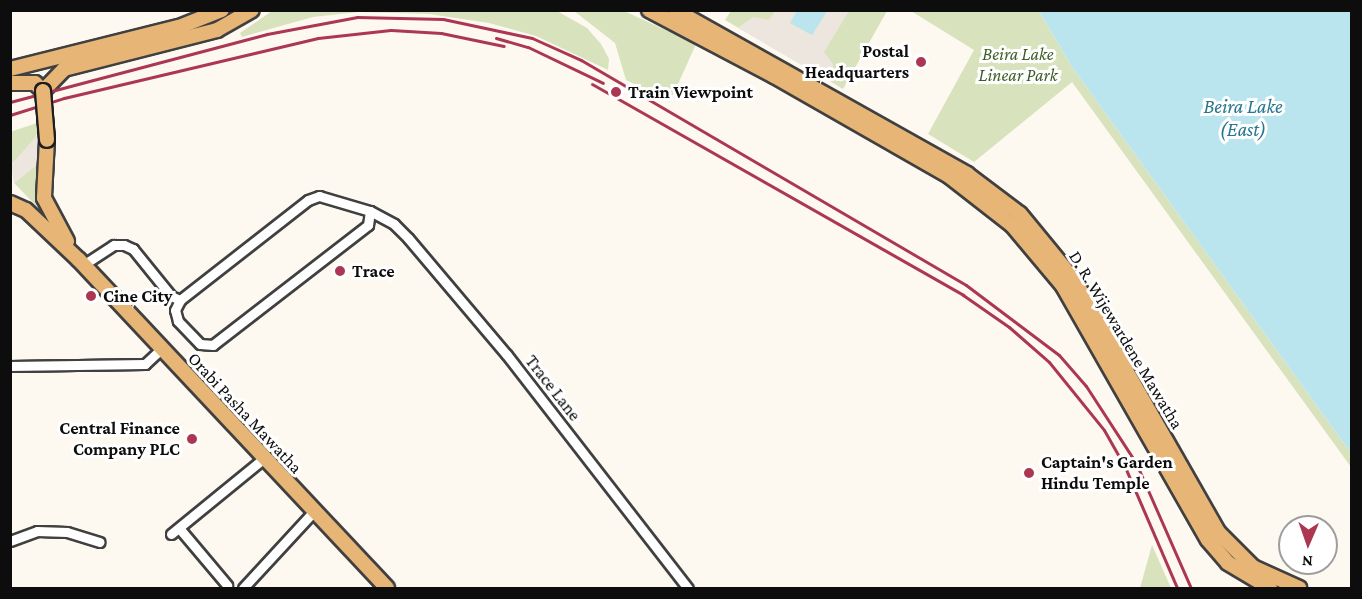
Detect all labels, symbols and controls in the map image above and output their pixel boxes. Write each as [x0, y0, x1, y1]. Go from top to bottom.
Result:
place label: Postal Headquarters [805, 41, 909, 84]
park label: Beira Lake Linear Park [978, 44, 1058, 86]
marker: Postal Headquarters [914, 55, 928, 69]
place label: Train Viewpoint [628, 81, 753, 103]
marker: Train Viewpoint [609, 85, 623, 99]
water label: Beira Lake (East) [1203, 95, 1283, 142]
street label: D. R. Wijewardene Mawatha [1064, 247, 1188, 433]
place label: Trace [352, 260, 395, 282]
marker: Trace [333, 264, 347, 278]
place label: Cine City [103, 285, 173, 307]
marker: Cine City [84, 289, 98, 303]
street label: Orabi Pasha Mawatha [183, 348, 307, 478]
street label: Trace Lane [521, 351, 585, 425]
place label: Central Finance Company PLC [59, 418, 180, 460]
marker: Central Finance Company PLC [185, 432, 199, 446]
place label: Captain's Garden Hindu Temple [1041, 452, 1173, 494]
marker: Captain's Garden Hindu Temple [1022, 466, 1036, 480]
north arrow [1278, 515, 1338, 575]
text: N [1302, 553, 1313, 570]

